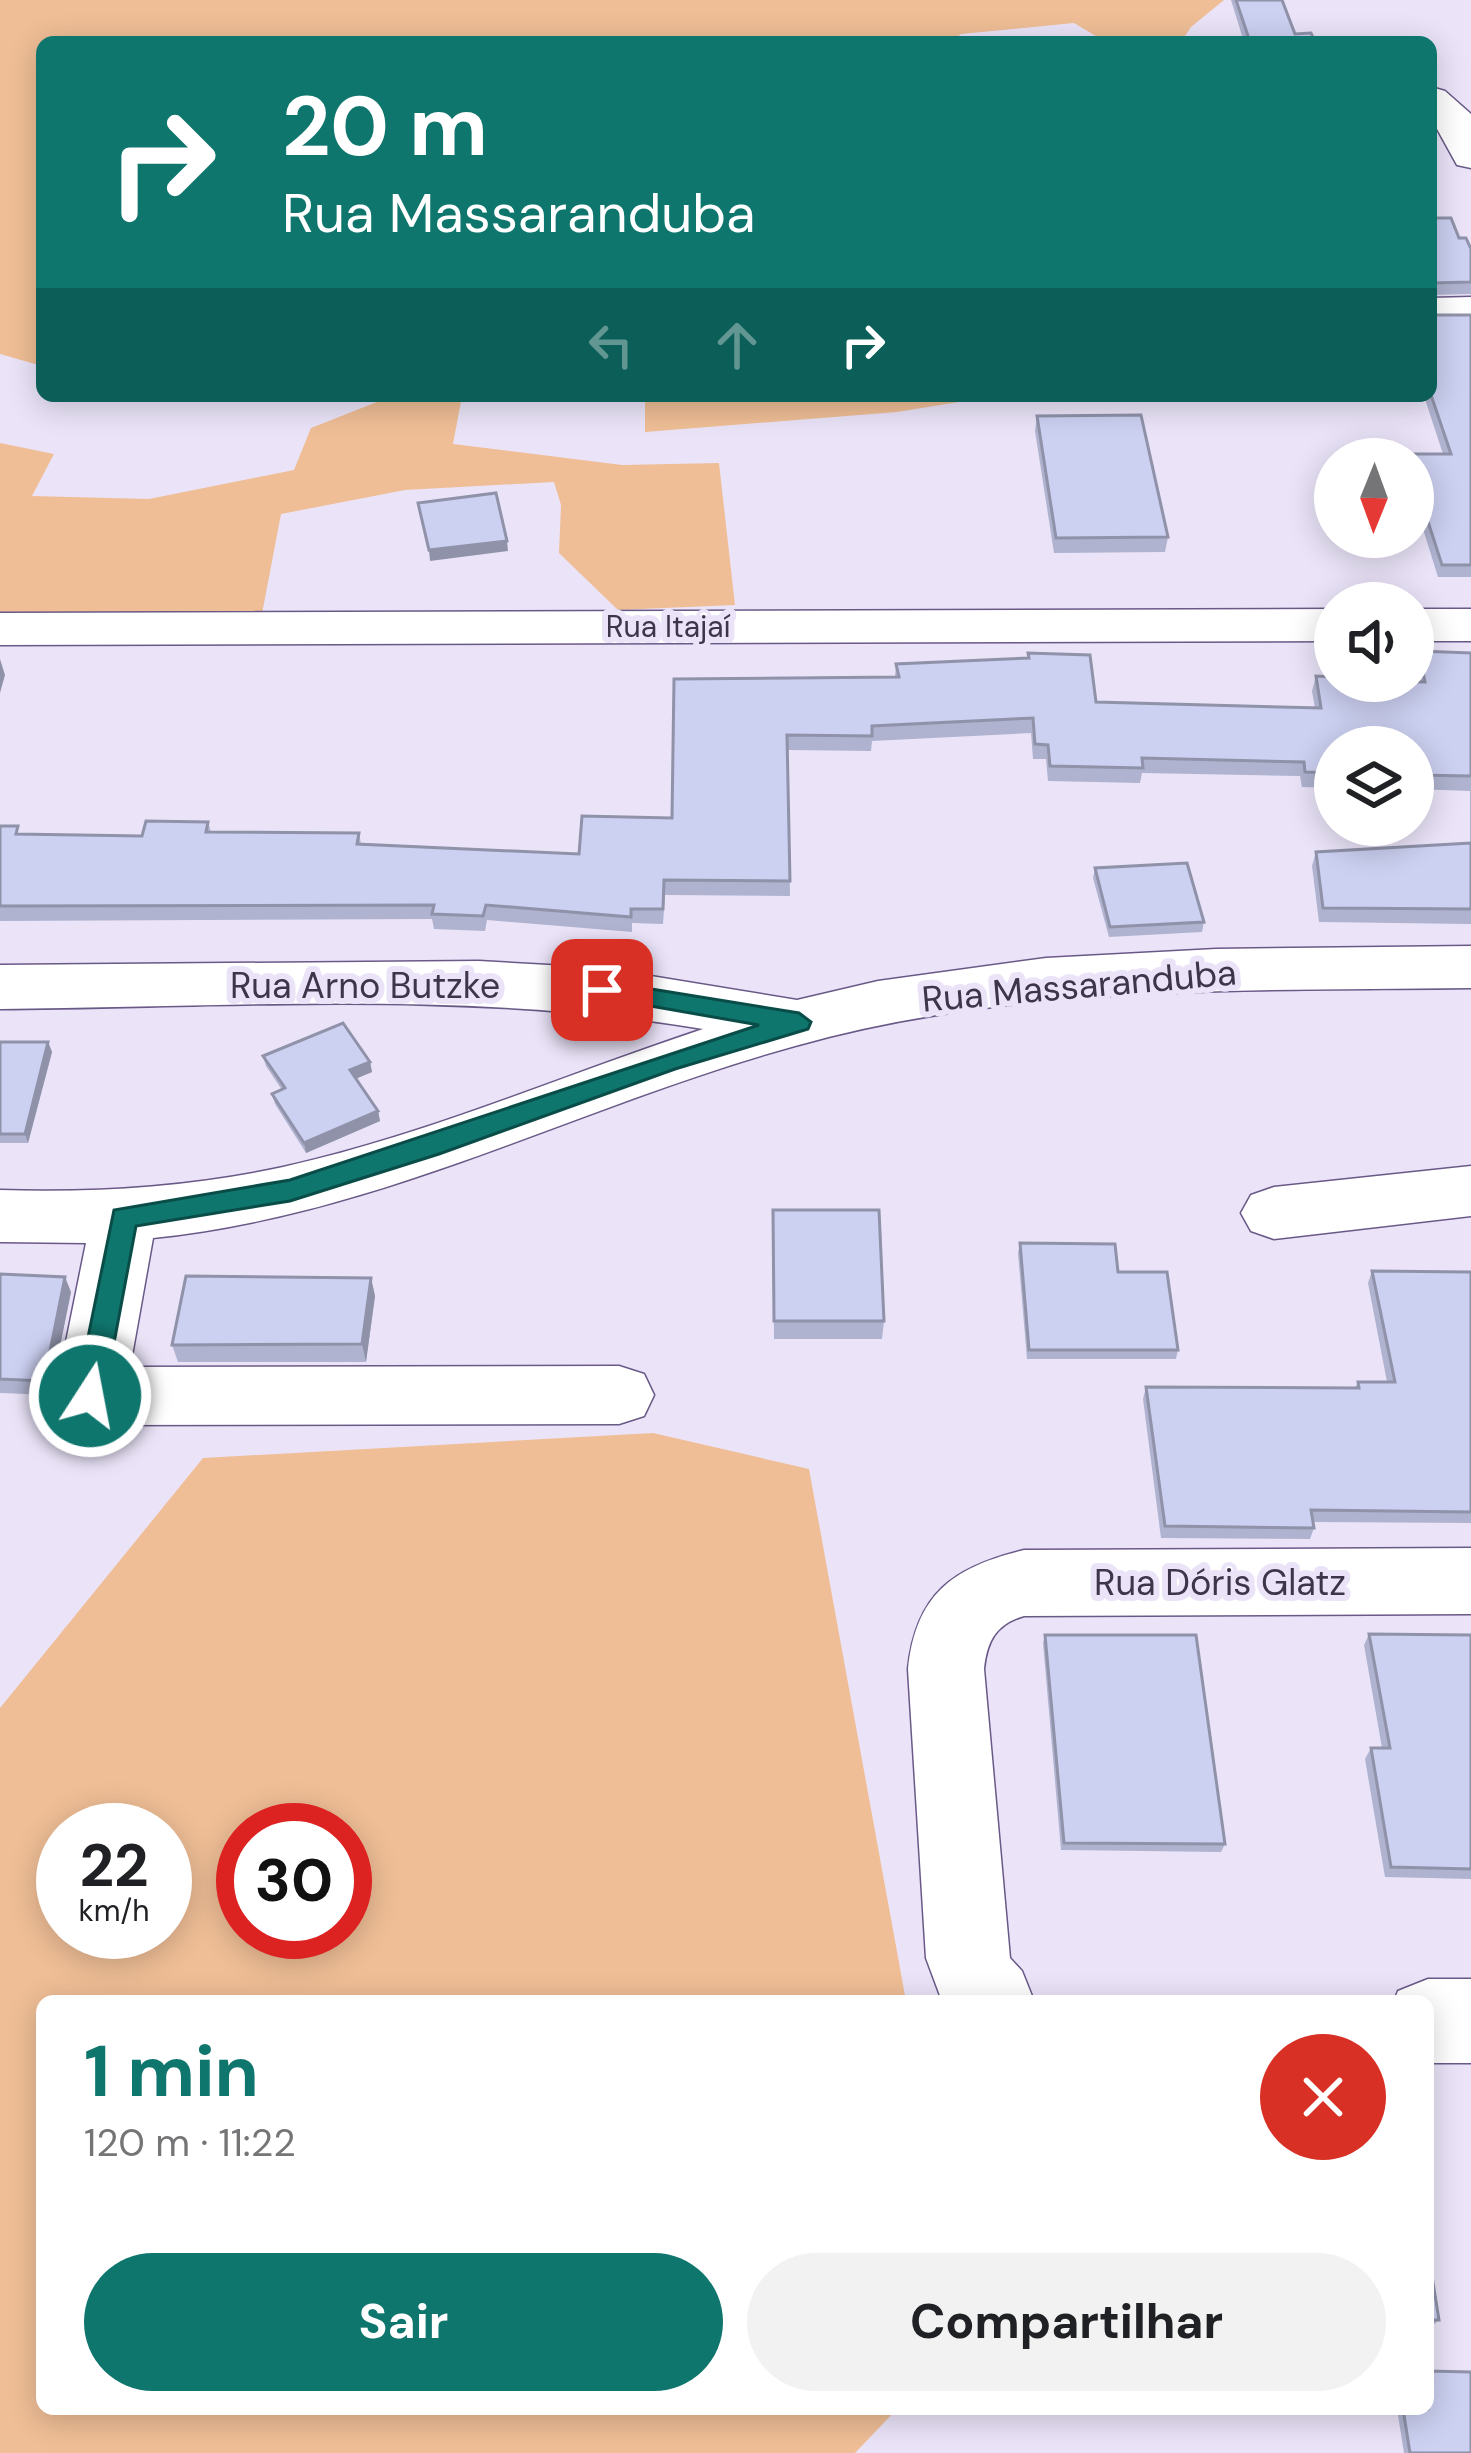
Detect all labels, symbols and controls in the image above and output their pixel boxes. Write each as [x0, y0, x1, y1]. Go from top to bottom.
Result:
text: 20 m [282, 72, 488, 181]
icon: right [84, 84, 240, 240]
text: Rua Massaranduba [282, 178, 755, 249]
icon: left [578, 312, 644, 378]
icon: ahead [704, 312, 770, 378]
icon: right [830, 312, 896, 378]
north arrow [1314, 438, 1434, 558]
map controls [1314, 438, 1434, 846]
button: sound [1314, 582, 1434, 702]
street label: Rua Itajaí [606, 607, 731, 646]
button: layers [1314, 726, 1434, 846]
pin [551, 939, 653, 1041]
street label: Rua Massaranduba [920, 948, 1238, 1023]
icon: arrive [569, 957, 635, 1023]
street label: Rua Arno Butzke [230, 962, 500, 1009]
position arrow [27, 1333, 153, 1459]
street label: Rua Dóris Glatz [1094, 1559, 1346, 1606]
speed limit sign: 30 [216, 1803, 372, 1959]
text: 22 [79, 1826, 149, 1905]
text: km/h [79, 1891, 149, 1930]
text: 1 min [84, 2025, 259, 2118]
button: close [1260, 2034, 1386, 2160]
text: 120 m · 11:22 [84, 2117, 296, 2168]
button: Sair [84, 2253, 723, 2391]
button: Compartilhar [747, 2253, 1386, 2391]

